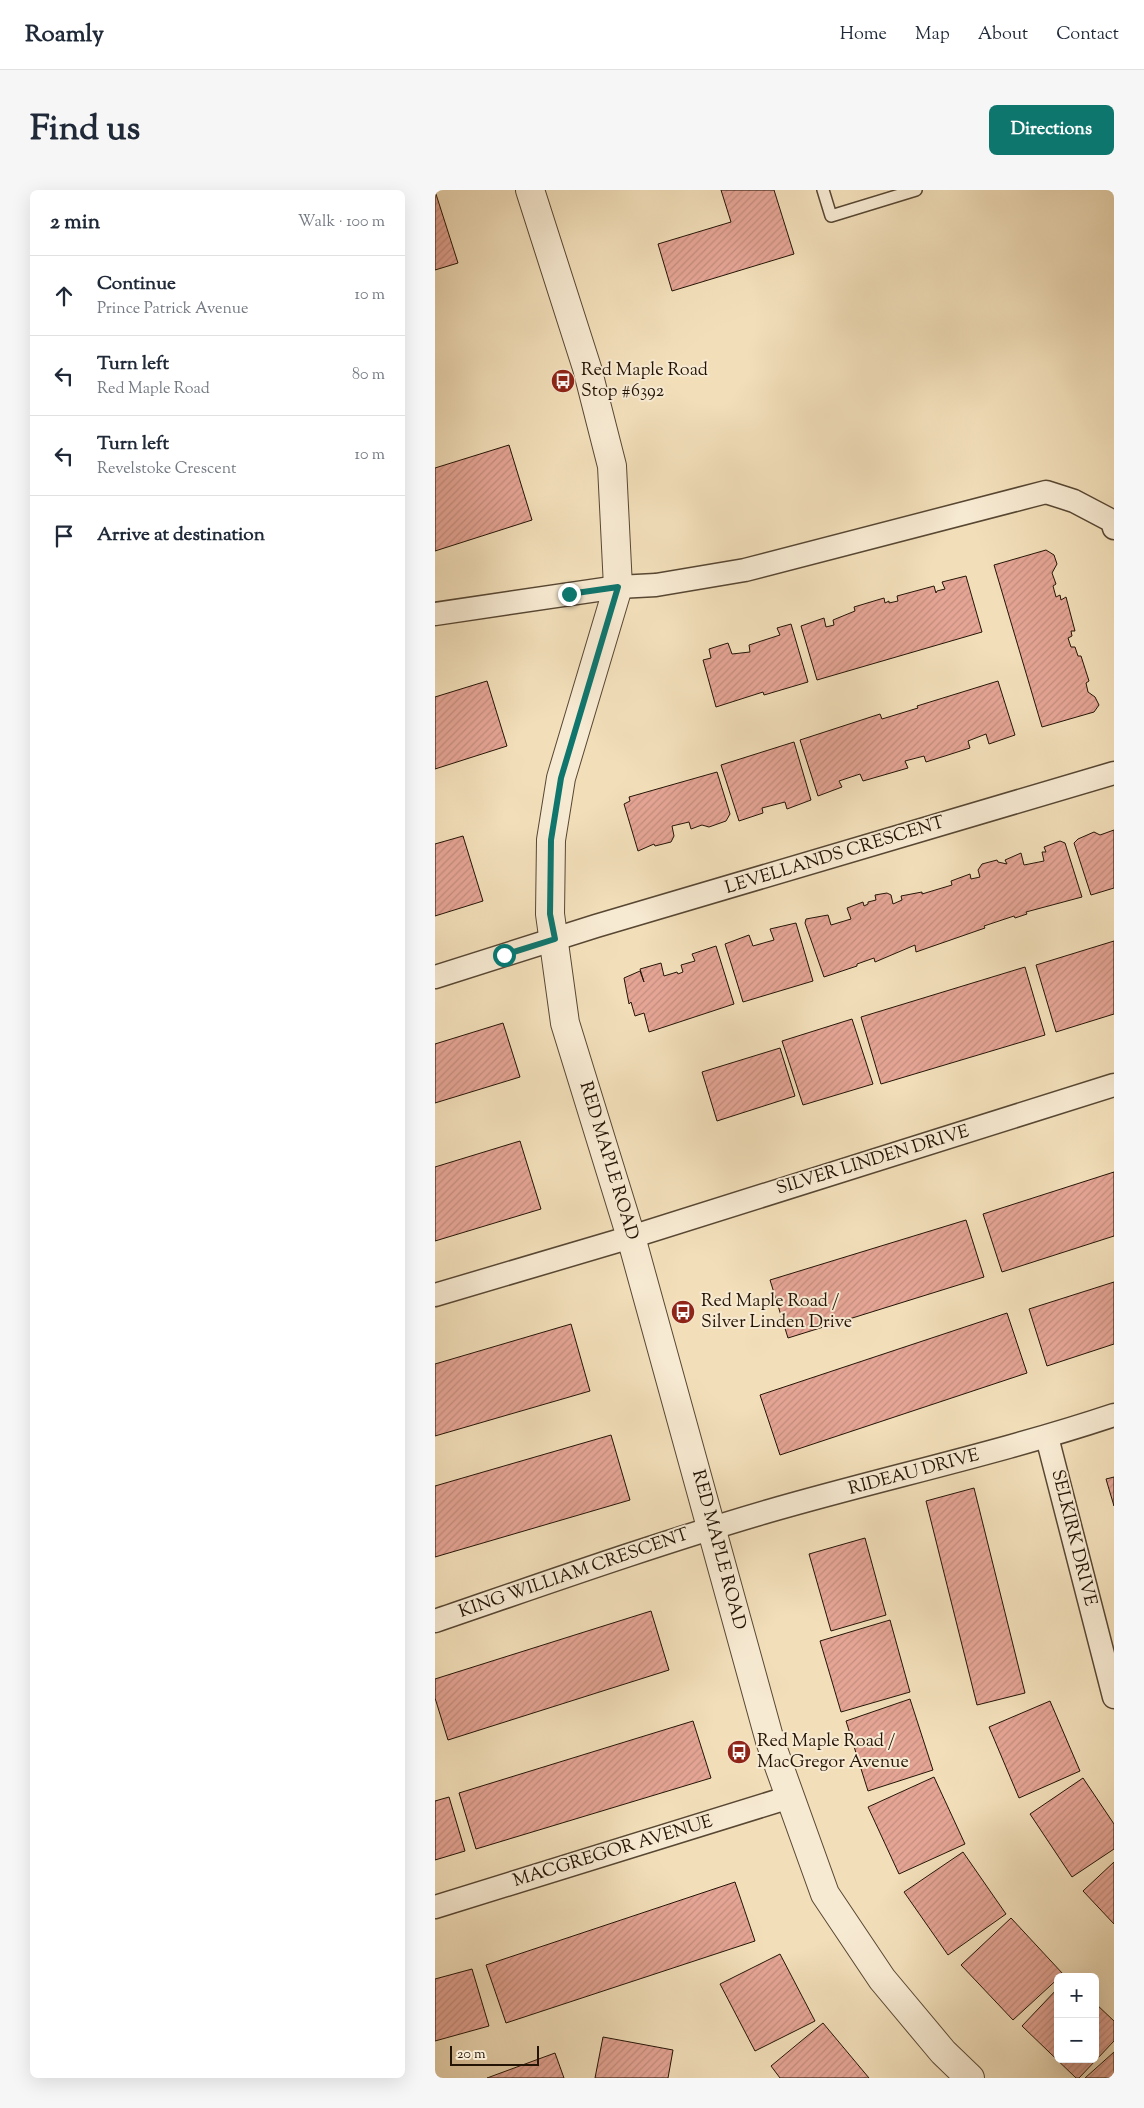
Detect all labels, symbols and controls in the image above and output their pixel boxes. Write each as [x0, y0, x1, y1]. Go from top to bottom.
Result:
text: Roamly [25, 18, 104, 52]
text: Home [840, 22, 887, 48]
text: Map [915, 22, 950, 48]
text: About [978, 22, 1028, 48]
text: Contact [1056, 22, 1119, 48]
text: Find us [30, 105, 140, 156]
button: Directions [989, 105, 1114, 155]
text: 2 min [50, 208, 100, 238]
text: Walk · 100 m [298, 211, 385, 234]
text: Continue [97, 271, 176, 298]
icon: ahead [50, 282, 78, 310]
text: 10 m [355, 284, 385, 307]
text: Prince Patrick Avenue [97, 298, 248, 321]
text: Turn left [97, 351, 169, 378]
place label: Red Maple Road Stop #6392 [581, 358, 708, 405]
icon: left [50, 362, 78, 390]
text: 80 m [352, 364, 385, 387]
bus stop icon: Red Maple Road Stop #6392 [550, 368, 576, 394]
text: Red Maple Road [97, 378, 210, 401]
text: Turn left [97, 431, 169, 458]
icon: left [50, 442, 78, 470]
text: 10 m [355, 444, 385, 467]
text: Revelstoke Crescent [97, 458, 237, 481]
icon: arrive [50, 522, 78, 550]
text: Arrive at destination [97, 522, 265, 549]
route end [558, 583, 581, 606]
street label: LEVELLANDS CRESCENT [722, 810, 948, 902]
route start [493, 944, 516, 967]
street label: RED MAPLE ROAD [572, 1079, 644, 1243]
street label: SILVER LINDEN DRIVE [773, 1119, 973, 1203]
place label: Red Maple Road / Silver Linden Drive [701, 1289, 852, 1336]
bus stop icon: Red Maple Road / Silver Linden Drive [670, 1299, 696, 1325]
street label: RIDEAU DRIVE [846, 1443, 982, 1503]
street label: RED MAPLE ROAD [684, 1467, 752, 1633]
street label: SELKIRK DRIVE [1043, 1467, 1103, 1609]
street label: KING WILLIAM CRESCENT [455, 1522, 693, 1626]
place label: Red Maple Road / MacGregor Avenue [757, 1729, 909, 1776]
bus stop icon: Red Maple Road / MacGregor Avenue [726, 1739, 752, 1765]
street label: MACGREGOR AVENUE [510, 1809, 716, 1895]
map controls [1054, 1973, 1099, 2063]
button: + [1054, 1973, 1099, 2018]
button: − [1054, 2018, 1099, 2063]
scale bar [450, 2043, 539, 2066]
text: 20 m [457, 2045, 486, 2065]

